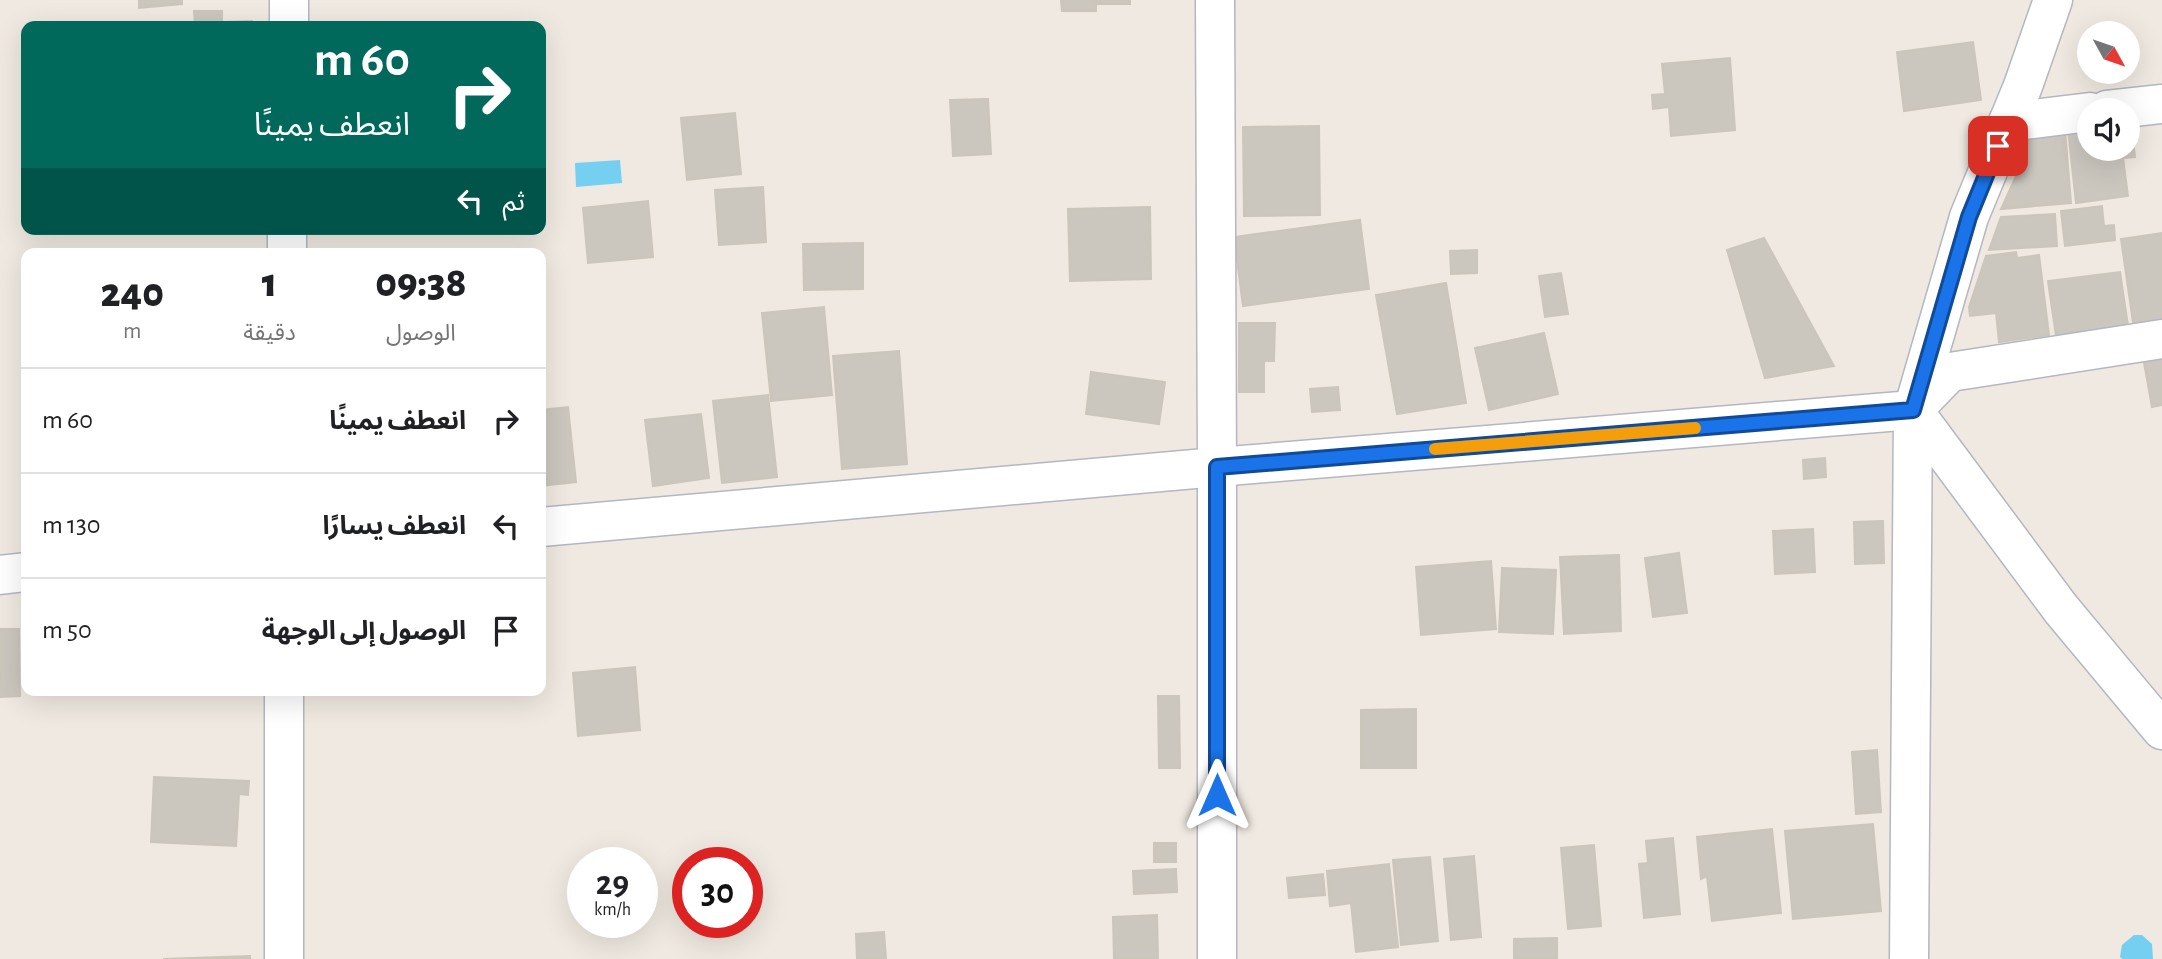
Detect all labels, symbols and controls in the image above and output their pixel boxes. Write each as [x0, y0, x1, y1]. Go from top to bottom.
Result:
north arrow [2077, 21, 2140, 84]
map controls [2077, 21, 2140, 161]
text: 60 m [314, 36, 410, 85]
icon: right [434, 49, 525, 140]
button: sound [2077, 98, 2140, 161]
text: انعطف يمينًا [254, 109, 410, 141]
pin [1968, 116, 2028, 176]
icon: arrive [1979, 127, 2017, 165]
icon: left [451, 182, 489, 220]
text: ثم [503, 189, 525, 215]
text: 1 [262, 262, 277, 304]
text: 09:38 [375, 262, 467, 304]
text: 240 [100, 272, 164, 314]
text: m [123, 320, 141, 343]
text: دقيقة [243, 322, 296, 345]
text: الوصول [386, 322, 456, 345]
icon: right [487, 402, 525, 440]
text: 60 m [42, 407, 93, 433]
text: انعطف يمينًا [329, 408, 466, 434]
icon: left [487, 507, 525, 545]
text: 130 m [42, 512, 101, 538]
text: انعطف يسارًا [322, 513, 466, 539]
icon: arrive [487, 612, 525, 650]
text: 50 m [42, 617, 92, 643]
text: الوصول إلى الوجهة [262, 618, 466, 644]
position arrow [1180, 758, 1254, 832]
speed limit sign: 30 [672, 847, 763, 938]
text: 29 [596, 866, 629, 901]
text: km/h [594, 901, 631, 919]

